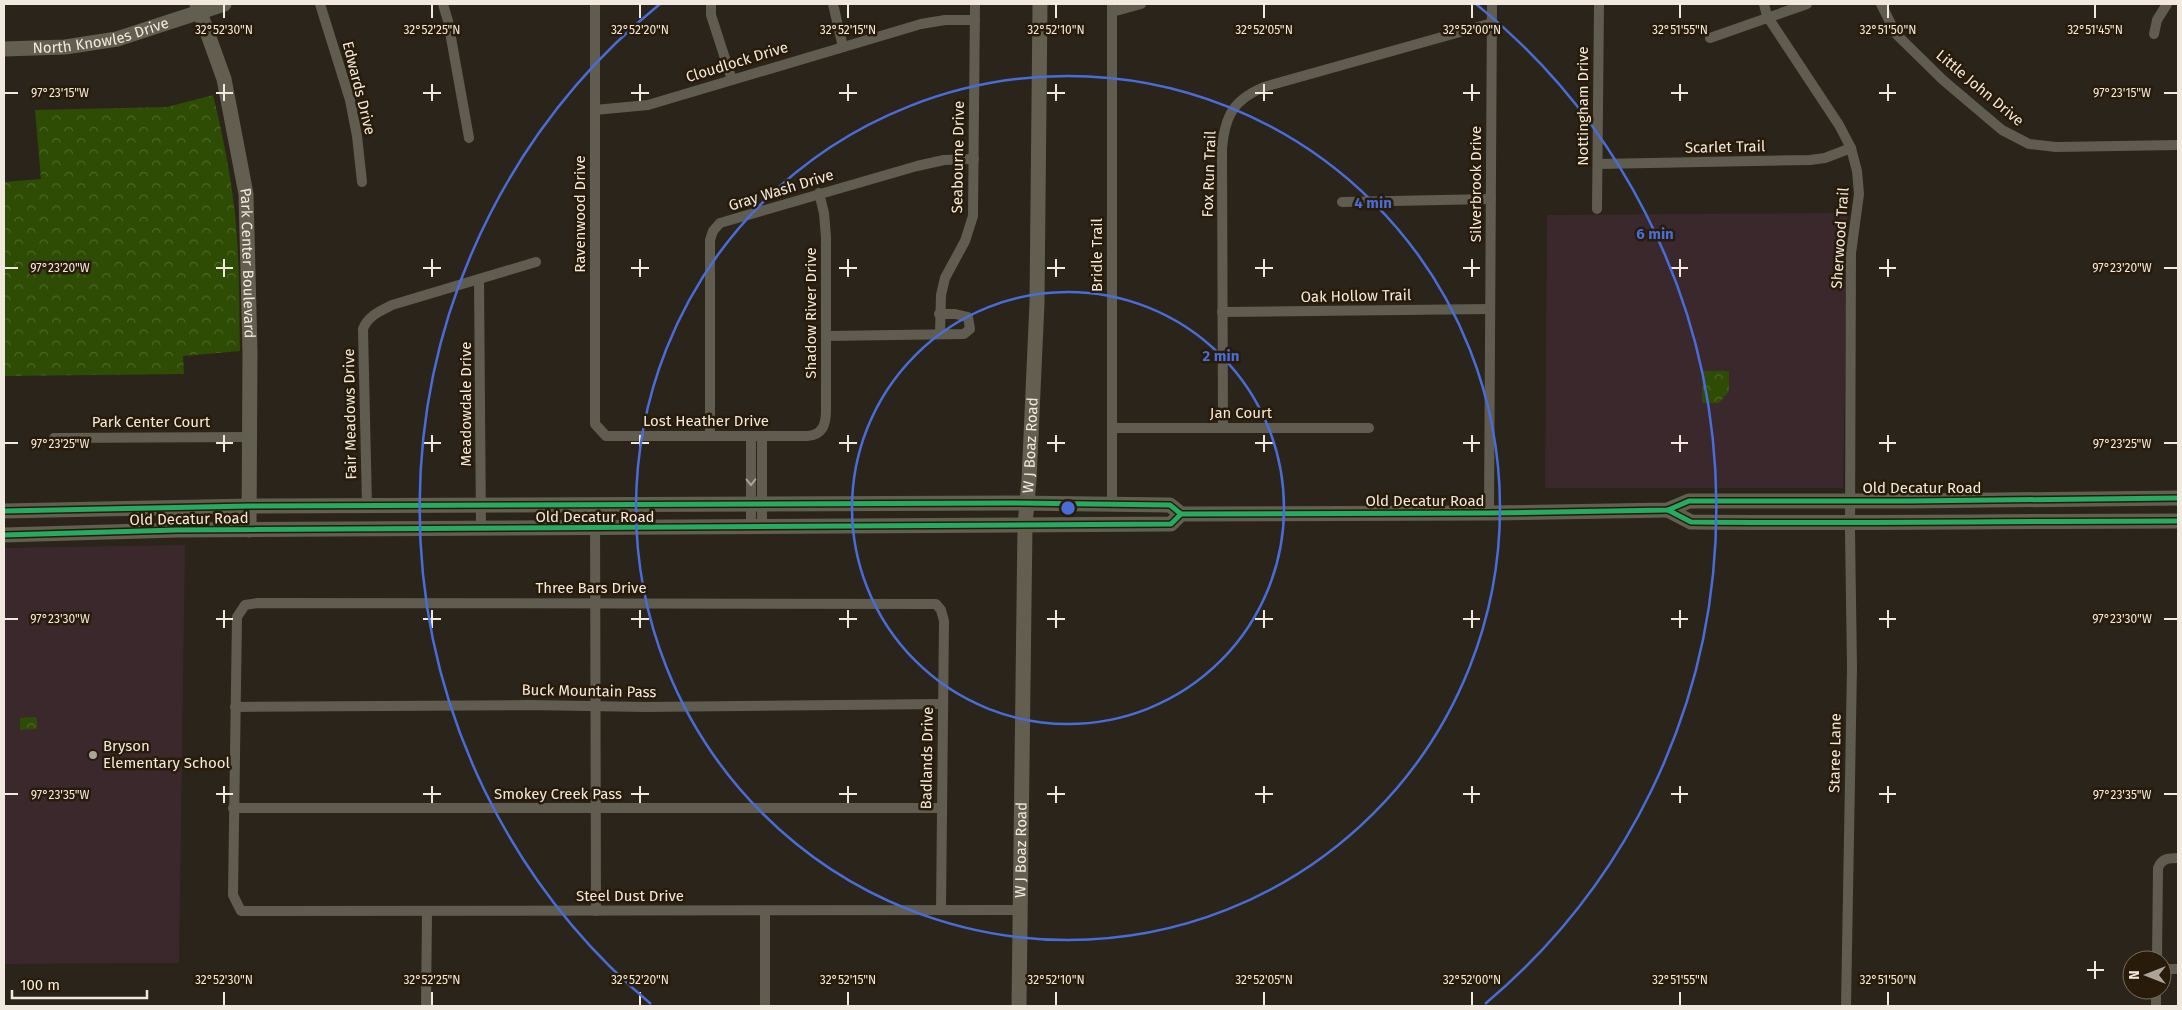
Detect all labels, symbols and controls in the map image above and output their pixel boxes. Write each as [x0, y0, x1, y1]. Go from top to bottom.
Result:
street label: North Knowles Drive [32, 14, 171, 57]
text: 32°52'30"N [195, 23, 253, 37]
text: 32°52'25"N [403, 23, 461, 37]
text: 32°52'20"N [611, 23, 669, 37]
text: 32°52'15"N [820, 23, 876, 37]
text: 32°52'10"N [1027, 23, 1085, 37]
text: 32°52'05"N [1235, 23, 1293, 37]
text: 32°52'00"N [1443, 23, 1501, 37]
text: 32°51'55"N [1652, 23, 1708, 37]
text: 32°51'50"N [1860, 23, 1916, 37]
text: 32°51'45"N [2067, 23, 2123, 37]
street label: Cloudlock Drive [684, 38, 790, 86]
street label: Edwards Drive [339, 39, 379, 137]
street label: Nottingham Drive [1574, 46, 1592, 166]
street label: Little John Drive [1932, 46, 2028, 130]
text: 97°23'15"W [31, 86, 89, 100]
text: 97°23'15"W [2093, 86, 2151, 100]
street label: Seabourne Drive [948, 101, 968, 213]
street label: Silverbrook Drive [1467, 126, 1485, 242]
street label: Fox Run Trail [1198, 130, 1220, 218]
street label: Scarlet Trail [1685, 137, 1766, 157]
street label: Ravenwood Drive [571, 155, 589, 273]
street label: Gray Wash Drive [726, 165, 836, 215]
street label: Park Center Boulevard [236, 186, 259, 339]
street label: Sherwood Trail [1827, 186, 1853, 289]
text: 4 min [1354, 194, 1392, 212]
street label: Bridle Trail [1088, 217, 1106, 292]
text: 6 min [1636, 225, 1674, 243]
street label: Shadow River Drive [802, 247, 820, 379]
text: 97°23'20"W [30, 261, 90, 275]
text: 97°23'20"W [2092, 261, 2152, 275]
street label: Oak Hollow Trail [1301, 286, 1412, 306]
street label: Meadowdale Drive [457, 342, 475, 466]
text: 2 min [1203, 347, 1239, 365]
street label: Fair Meadows Drive [340, 348, 360, 480]
street label: W J Boaz Road [1019, 397, 1042, 494]
street label: Jan Court [1210, 404, 1273, 422]
street label: Lost Heather Drive [643, 412, 769, 430]
street label: Park Center Court [92, 413, 211, 431]
text: 97°23'25"W [31, 437, 89, 451]
text: 97°23'25"W [2093, 437, 2151, 451]
one-way arrow [746, 479, 756, 487]
street label: Old Decatur Road [1862, 479, 1982, 497]
street label: Old Decatur Road [1365, 492, 1485, 510]
centre of rings [1059, 499, 1077, 517]
street label: Old Decatur Road [535, 508, 655, 526]
street label: Old Decatur Road [129, 509, 249, 529]
street label: Three Bars Drive [535, 579, 647, 597]
text: 97°23'30"W [30, 612, 90, 626]
text: 97°23'30"W [2092, 612, 2152, 626]
street label: Buck Mountain Pass [521, 681, 657, 701]
street label: Badlands Drive [917, 707, 937, 809]
street label: Staree Lane [1825, 713, 1845, 793]
place label: Bryson Elementary School [103, 737, 231, 772]
marker: Bryson Elementary School [87, 749, 99, 761]
street label: Smokey Creek Pass [494, 785, 622, 803]
text: 97°23'35"W [31, 788, 89, 802]
text: 97°23'35"W [2093, 788, 2151, 802]
street label: W J Boaz Road [1011, 802, 1031, 898]
street label: Steel Dust Drive [576, 887, 684, 905]
north arrow [2122, 950, 2172, 1000]
scale bar [12, 968, 148, 1000]
text: N [2126, 970, 2143, 980]
text: 32°52'30"N [195, 973, 253, 987]
text: 32°52'25"N [403, 973, 461, 987]
text: 32°52'20"N [611, 973, 669, 987]
text: 32°52'15"N [820, 973, 876, 987]
text: 32°52'10"N [1027, 973, 1085, 987]
text: 32°52'05"N [1235, 973, 1293, 987]
text: 32°52'00"N [1443, 973, 1501, 987]
text: 32°51'55"N [1652, 973, 1708, 987]
text: 32°51'50"N [1860, 973, 1916, 987]
text: 100 m [20, 976, 60, 994]

